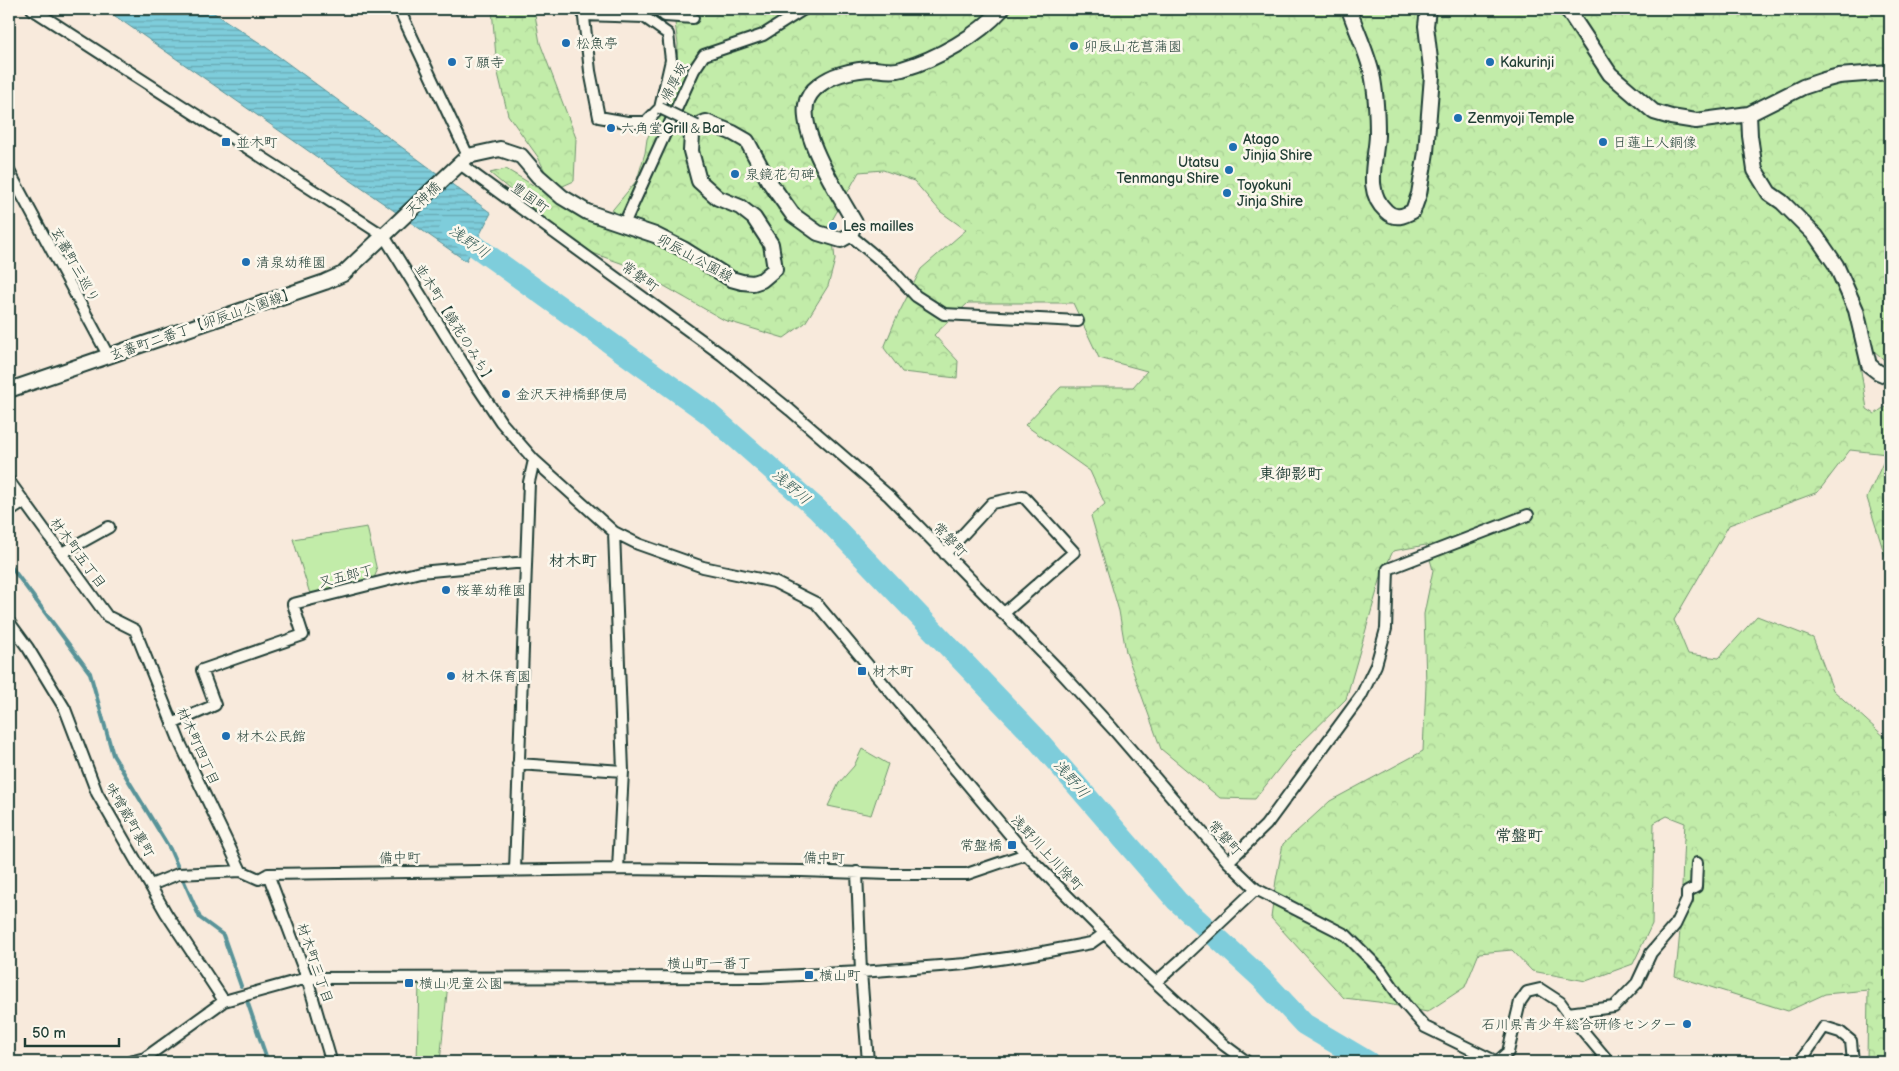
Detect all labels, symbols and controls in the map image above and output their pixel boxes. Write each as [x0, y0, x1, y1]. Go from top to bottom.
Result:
place label: 松魚亭 [576, 35, 618, 52]
marker: 松魚亭 [560, 37, 572, 49]
place label: 卯辰山花菖蒲園 [1084, 38, 1182, 55]
marker: 卯辰山花菖蒲園 [1068, 40, 1080, 52]
place label: 了願寺 [462, 54, 504, 71]
place label: Kakurinji [1500, 54, 1554, 71]
marker: 了願寺 [446, 56, 458, 68]
marker: Kakurinji [1484, 56, 1496, 68]
street label: 帰厚坂 [657, 59, 691, 105]
place label: Zenmyoji Temple [1467, 110, 1574, 127]
marker: Zenmyoji Temple [1452, 112, 1464, 124]
place label: 六角堂Grill＆Bar [621, 120, 726, 137]
marker: 六角堂Grill＆Bar [605, 122, 617, 134]
place label: Atago Jinjia Shire [1243, 131, 1312, 164]
place label: 並木町 [236, 134, 278, 151]
place label: 日蓮上人銅像 [1613, 134, 1697, 151]
marker: 並木町 [220, 136, 232, 148]
marker: 日蓮上人銅像 [1597, 136, 1609, 148]
marker: Atago Jinjia Shire [1227, 141, 1239, 153]
place label: Utatsu Tenmangu Shire [1117, 154, 1219, 187]
marker: Utatsu Tenmangu Shire [1223, 164, 1235, 176]
place label: 泉鏡花句碑 [745, 166, 815, 183]
marker: 泉鏡花句碑 [729, 168, 741, 180]
place label: Toyokuni Jinja Shire [1237, 177, 1303, 210]
street label: 天神橋 [402, 178, 444, 220]
street label: 豊国町 [508, 179, 552, 217]
marker: Toyokuni Jinja Shire [1221, 187, 1233, 199]
place label: Les mailles [843, 218, 914, 235]
marker: Les mailles [827, 220, 839, 232]
water label: 浅野川 [445, 221, 493, 263]
street label: 玄蕃町三巡り [47, 224, 103, 306]
street label: 卯辰山公園線 [654, 230, 736, 286]
place label: 清泉幼稚園 [256, 254, 326, 271]
marker: 清泉幼稚園 [240, 256, 252, 268]
street label: 常磐町 [618, 258, 662, 296]
street label: 並木町【鏡花のみち】 [411, 260, 499, 388]
street label: 玄蕃町二番丁【卯辰山公園線】 [108, 284, 298, 364]
place label: 金沢天神橋郵便局 [516, 386, 628, 403]
marker: 金沢天神橋郵便局 [500, 388, 512, 400]
water label: 浅野川 [768, 465, 814, 509]
district label: 東御影町 [1259, 465, 1323, 484]
street label: 材木町五丁目 [46, 514, 110, 592]
street label: 常磐町 [929, 519, 971, 561]
district label: 材木町 [549, 552, 597, 571]
street label: 又五郎丁 [317, 561, 375, 591]
place label: 桜華幼稚園 [456, 582, 526, 599]
marker: 桜華幼稚園 [440, 584, 452, 596]
place label: 材木町 [872, 663, 914, 680]
marker: 材木町 [856, 665, 868, 677]
place label: 材木保育園 [461, 668, 531, 685]
marker: 材木保育園 [445, 670, 457, 682]
street label: 材木町四丁目 [173, 704, 223, 788]
place label: 材木公民館 [236, 728, 306, 745]
marker: 材木公民館 [220, 730, 232, 742]
water label: 浅野川 [1049, 756, 1093, 802]
street label: 味噌蔵町裏町 [102, 779, 158, 861]
street label: 浅野川上川除町 [1007, 811, 1087, 895]
street label: 常磐町 [1205, 817, 1245, 859]
district label: 常盤町 [1495, 827, 1543, 846]
place label: 常盤橋 [960, 837, 1002, 854]
marker: 常盤橋 [1006, 839, 1018, 851]
street label: 備中町 [379, 849, 421, 867]
street label: 備中町 [803, 849, 845, 867]
street label: 材木町三丁目 [293, 921, 337, 1005]
street label: 横山町一番丁 [667, 955, 751, 972]
place label: 横山町 [819, 967, 861, 984]
marker: 横山町 [803, 969, 815, 981]
place label: 横山児童公園 [419, 975, 503, 992]
marker: 横山児童公園 [403, 977, 415, 989]
scale bar [25, 1016, 119, 1048]
place label: 石川県青少年総合研修センター [1482, 1016, 1677, 1033]
marker: 石川県青少年総合研修センター [1681, 1018, 1693, 1030]
text: 50 m [32, 1024, 66, 1043]

